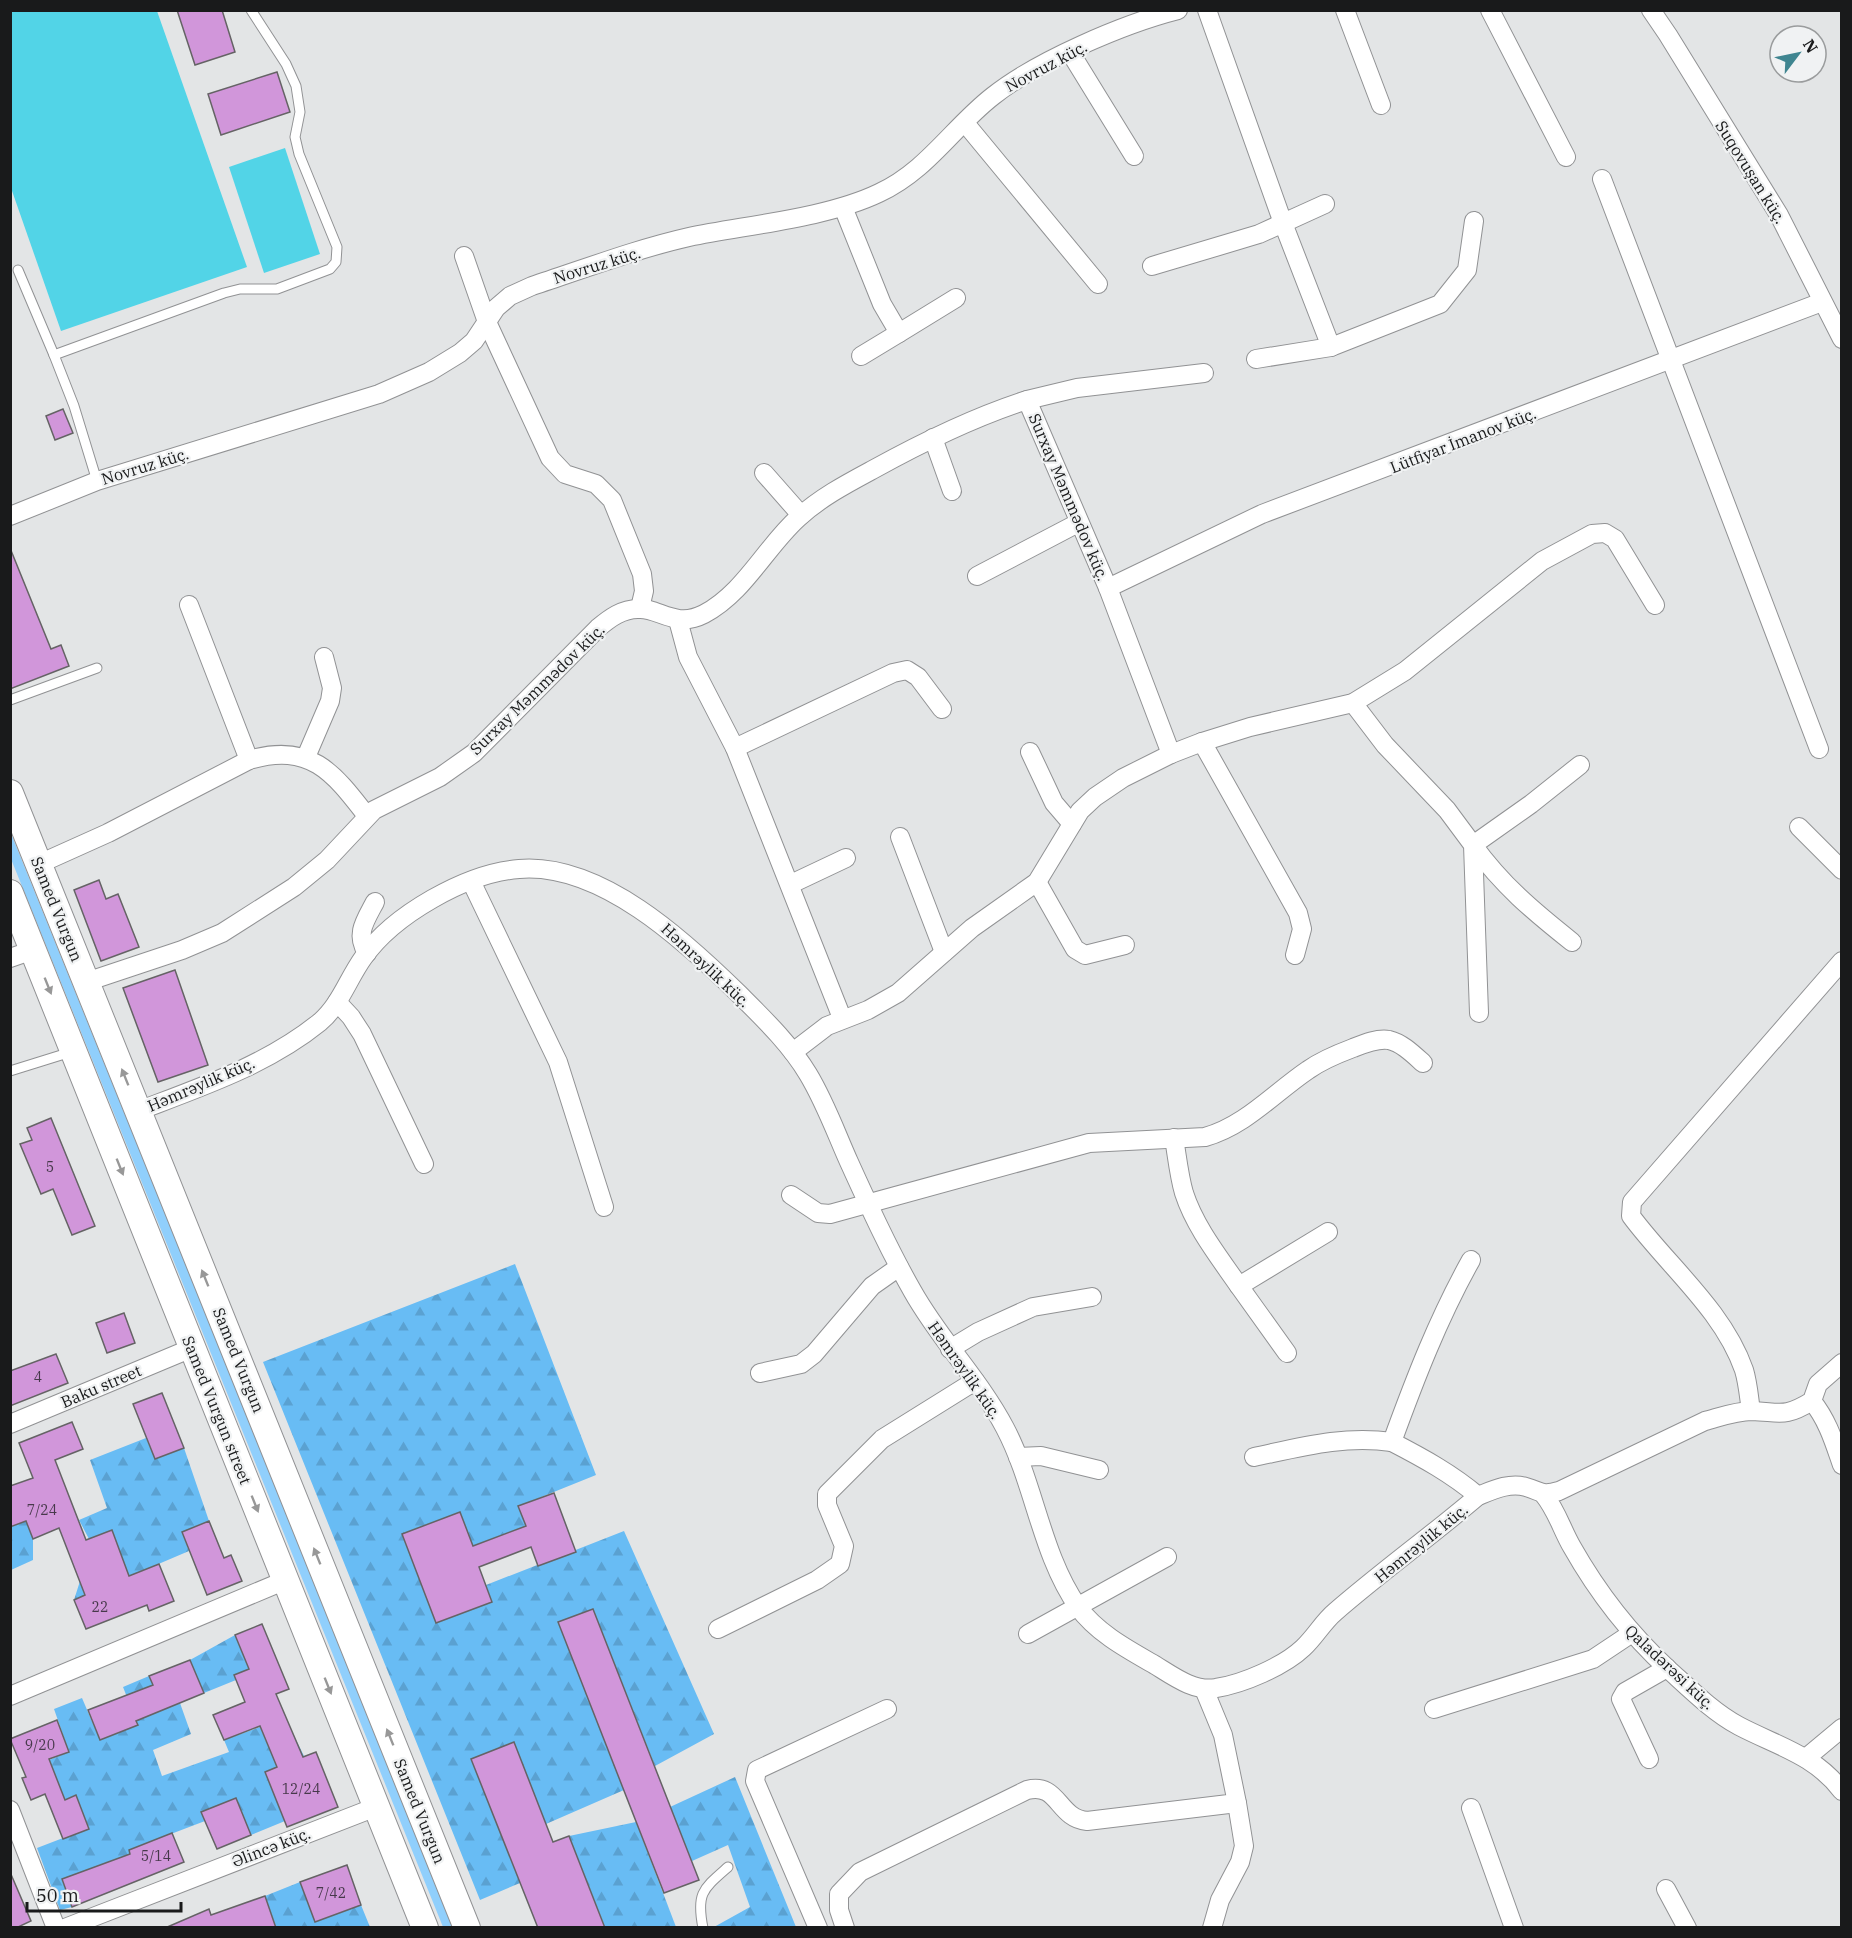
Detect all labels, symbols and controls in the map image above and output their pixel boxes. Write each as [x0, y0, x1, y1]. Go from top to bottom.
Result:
north arrow [1768, 24, 1828, 84]
text: N [1799, 35, 1823, 57]
street label: Novruz küç. [1001, 36, 1091, 96]
street label: Suqovuşan küç. [1711, 117, 1791, 227]
street label: Novruz küç. [551, 242, 643, 288]
street label: Lütfiyar İmanov küç. [1387, 403, 1539, 477]
street label: Surxay Məmmədov küç. [1025, 410, 1113, 584]
street label: Novruz küç. [99, 443, 191, 489]
street label: Surxay Məmmədov küç. [465, 619, 609, 759]
street label: Samed Vurgun [27, 853, 87, 965]
street label: Həmrəylik küç. [657, 919, 755, 1011]
one-way arrow [43, 978, 53, 996]
street label: Həmrəylik küç. [144, 1052, 258, 1116]
one-way arrow [120, 1068, 129, 1086]
house number: 5 [46, 1158, 54, 1176]
one-way arrow [115, 1159, 125, 1177]
one-way arrow [200, 1268, 210, 1286]
street label: Samed Vurgun [209, 1304, 269, 1416]
street label: Həmrəylik küç. [924, 1317, 1006, 1423]
street label: Samed Vurgun street [178, 1333, 256, 1488]
street label: Baku street [58, 1360, 145, 1412]
house number: 4 [34, 1368, 42, 1386]
one-way arrow [250, 1496, 260, 1514]
street label: Həmrəylik küç. [1370, 1499, 1472, 1587]
house number: 7/24 [27, 1501, 57, 1519]
one-way arrow [312, 1547, 321, 1565]
house number: 22 [92, 1598, 108, 1616]
street label: Qaladərəsi küç. [1621, 1620, 1719, 1714]
one-way arrow [323, 1677, 333, 1695]
one-way arrow [385, 1728, 394, 1746]
house number: 9/20 [25, 1736, 55, 1754]
street label: Samed Vurgun [390, 1755, 450, 1867]
house number: 12/24 [282, 1780, 320, 1798]
street label: Əlincə küç. [229, 1823, 313, 1871]
house number: 5/14 [141, 1847, 171, 1865]
scale bar [27, 1875, 182, 1913]
text: 50 m [36, 1884, 79, 1907]
house number: 7/42 [316, 1884, 346, 1902]

